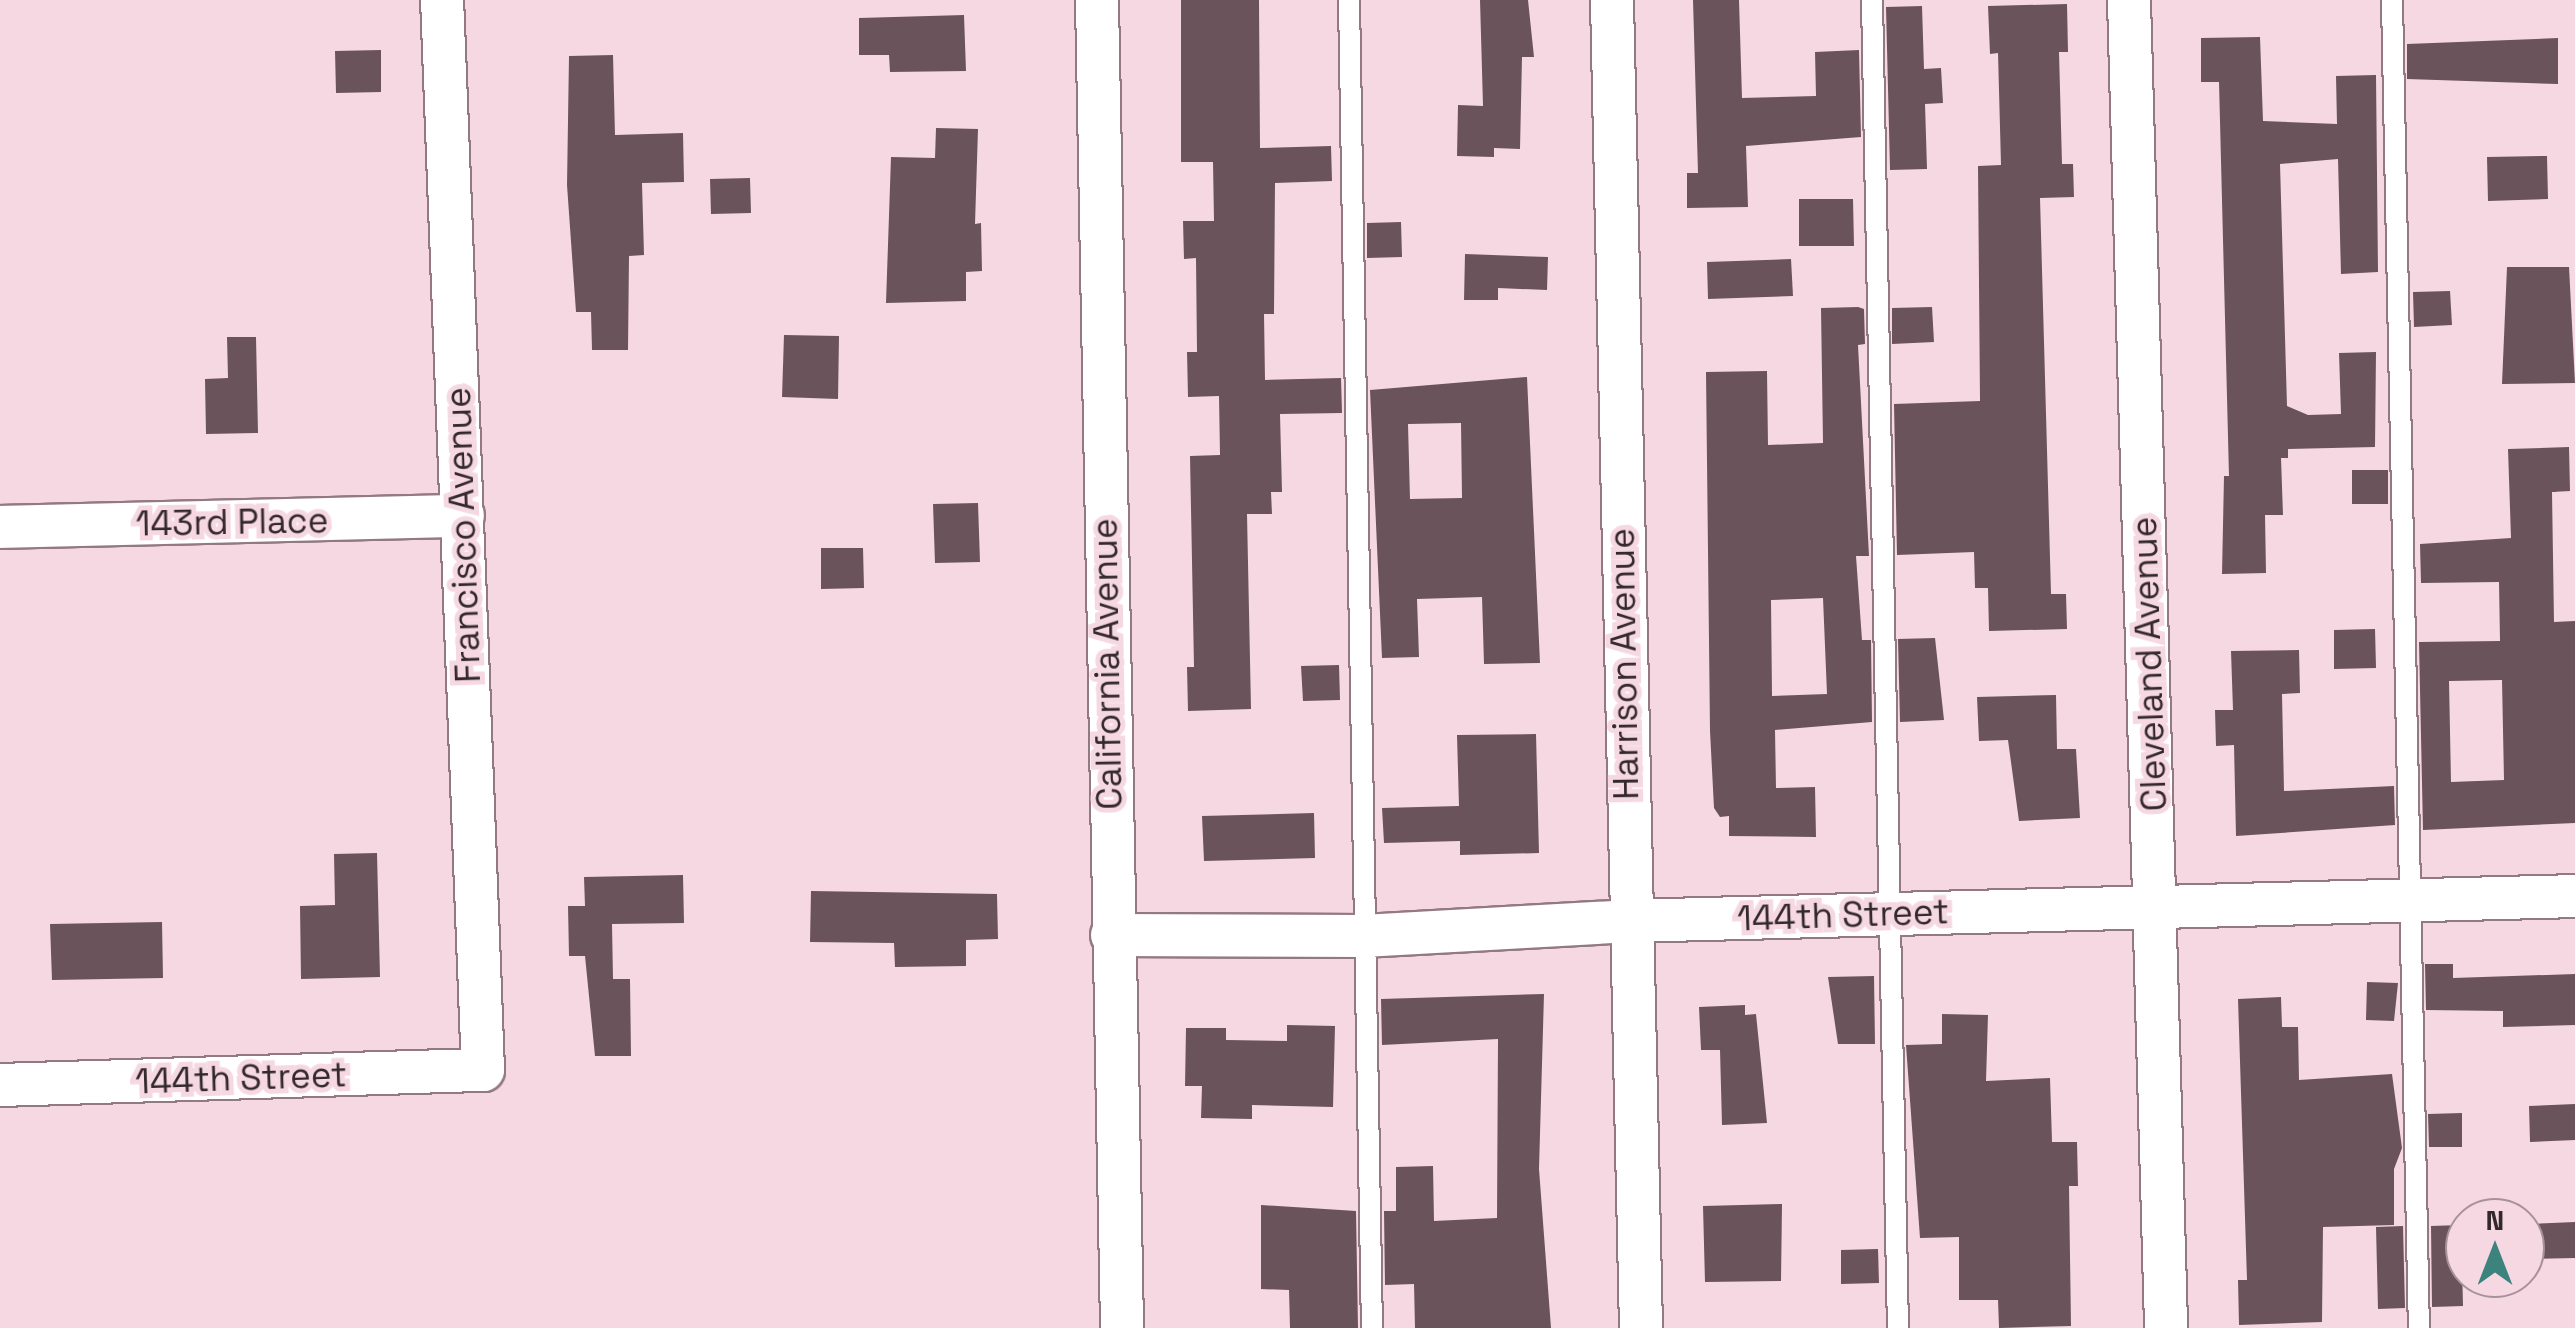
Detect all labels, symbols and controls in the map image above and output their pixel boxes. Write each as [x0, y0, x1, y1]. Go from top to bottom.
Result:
street label: Francisco Avenue [437, 386, 489, 684]
street label: 143rd Place [135, 499, 329, 545]
street label: Cleveland Avenue [2123, 516, 2175, 812]
street label: California Avenue [1083, 518, 1131, 810]
street label: Harrison Avenue [1601, 528, 1647, 800]
street label: 144th Street [1736, 890, 1950, 940]
street label: 144th Street [134, 1053, 348, 1103]
north arrow [2445, 1198, 2545, 1298]
text: N [2486, 1202, 2504, 1238]

